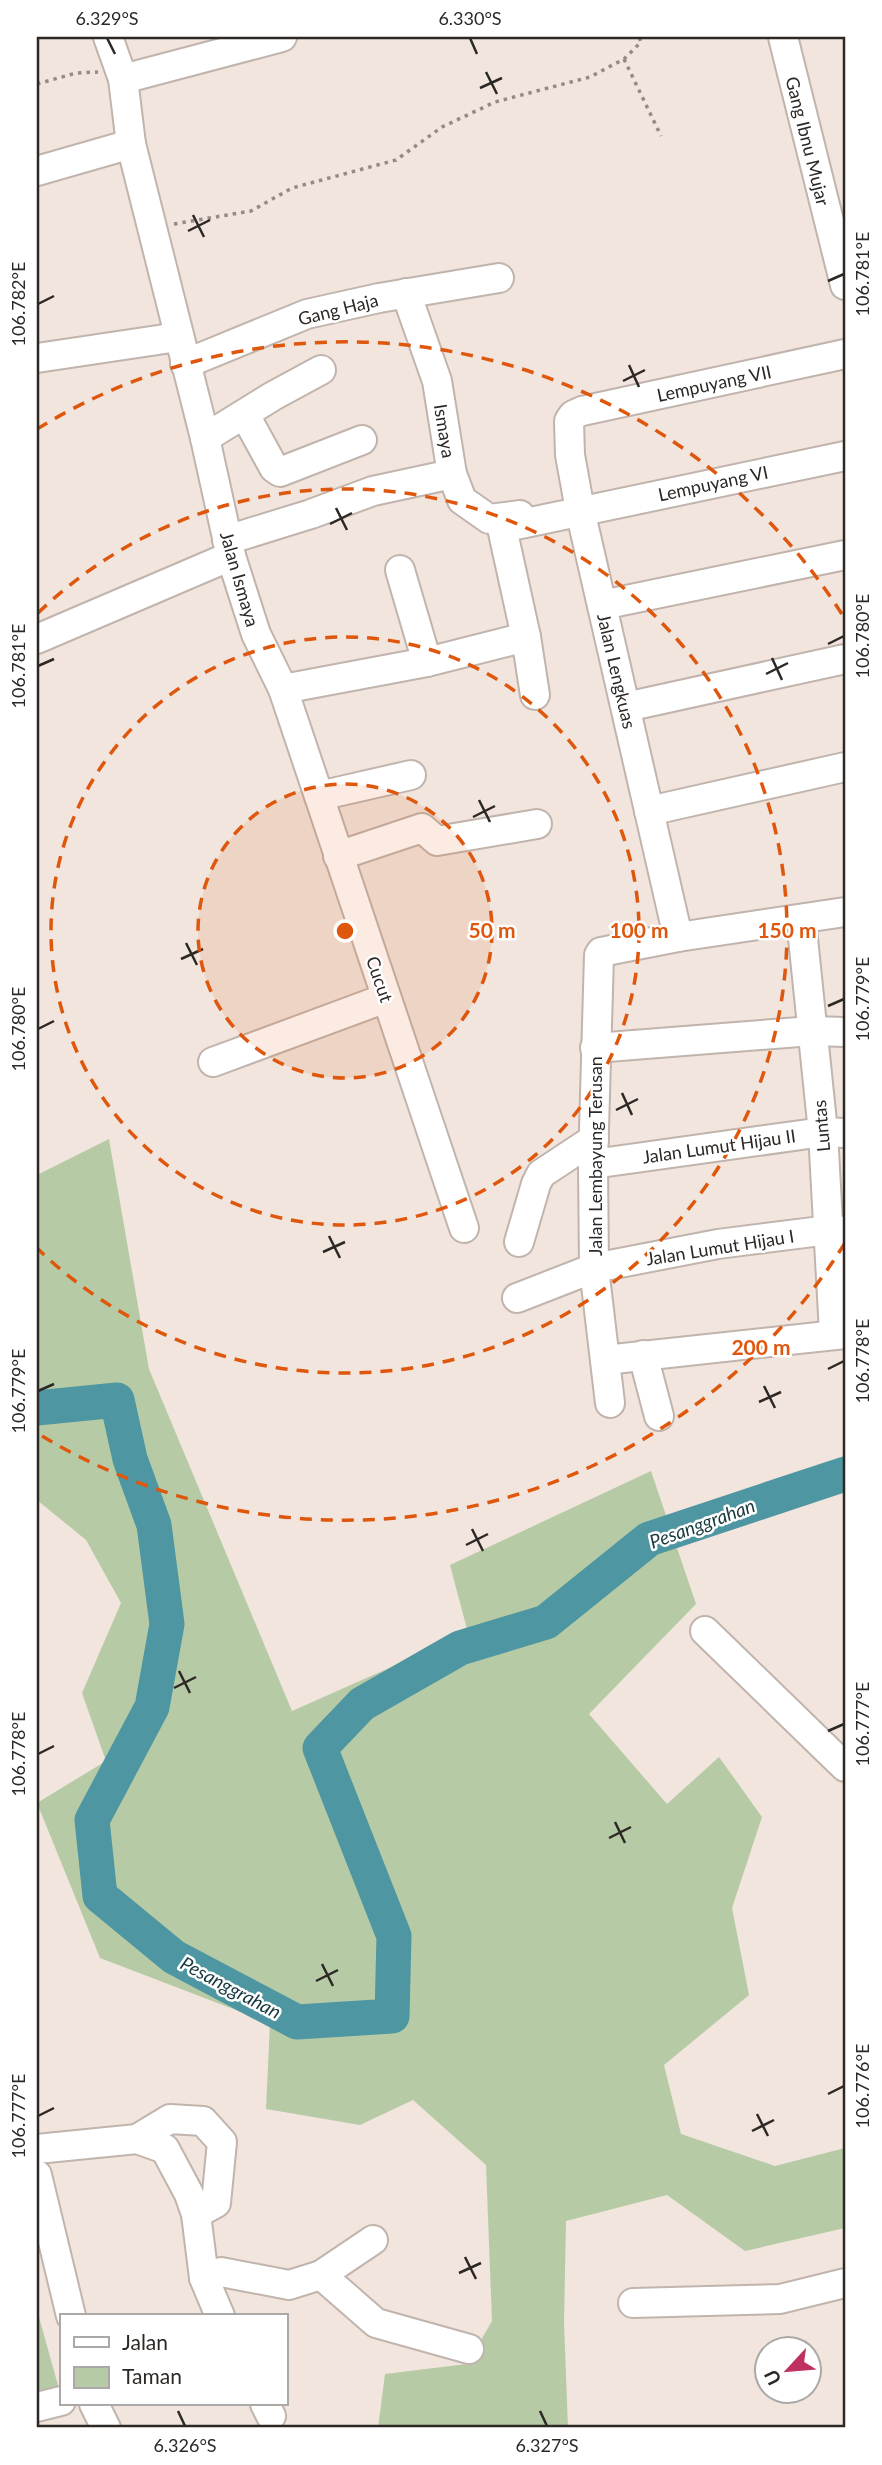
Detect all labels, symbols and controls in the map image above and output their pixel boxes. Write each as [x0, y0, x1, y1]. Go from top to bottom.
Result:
text: 6.329°S [75, 7, 139, 29]
text: 6.330°S [438, 7, 502, 29]
street label: Gang Ibnu Mujar [781, 74, 835, 208]
text: 106.781°E [851, 232, 873, 316]
text: 106.782°E [7, 262, 29, 346]
street label: Gang Haja [296, 288, 380, 330]
street label: Lempuyang VII [655, 360, 773, 406]
street label: Ismaya [430, 403, 460, 459]
street label: Lempuyang VI [656, 461, 770, 505]
street label: Jalan Ismaya [216, 529, 264, 629]
text: 106.780°E [851, 594, 873, 678]
street label: Jalan Lengkuas [593, 611, 641, 731]
text: 106.781°E [7, 624, 29, 708]
text: 50 m [468, 917, 516, 942]
text: 100 m [609, 917, 669, 942]
text: 150 m [757, 917, 817, 942]
centre of rings [333, 919, 357, 943]
street label: Cucut [362, 953, 398, 1005]
text: 106.779°E [851, 957, 873, 1041]
text: 106.780°E [7, 987, 29, 1071]
street label: Jalan Lembayung Terusan [584, 1056, 606, 1256]
street label: Luntas [808, 1099, 834, 1153]
street label: Jalan Lumut Hijau II [641, 1124, 797, 1168]
street label: Jalan Lumut Hijau I [644, 1224, 796, 1270]
text: 106.778°E [851, 1319, 873, 1403]
text: 200 m [731, 1334, 791, 1359]
text: 106.779°E [7, 1349, 29, 1433]
water label: Pesanggrahan [646, 1493, 758, 1553]
text: 106.777°E [851, 1682, 873, 1766]
text: 106.778°E [7, 1712, 29, 1796]
water label: Pesanggrahan [177, 1951, 285, 2023]
text: 106.776°E [851, 2044, 873, 2128]
text: 106.777°E [7, 2074, 29, 2158]
legend [60, 2314, 287, 2406]
text: Jalan [122, 2329, 168, 2354]
north arrow [752, 2336, 822, 2406]
text: Taman [122, 2363, 182, 2388]
text: U [759, 2366, 786, 2389]
text: 6.326°S [153, 2434, 217, 2456]
text: 6.327°S [515, 2434, 579, 2456]

